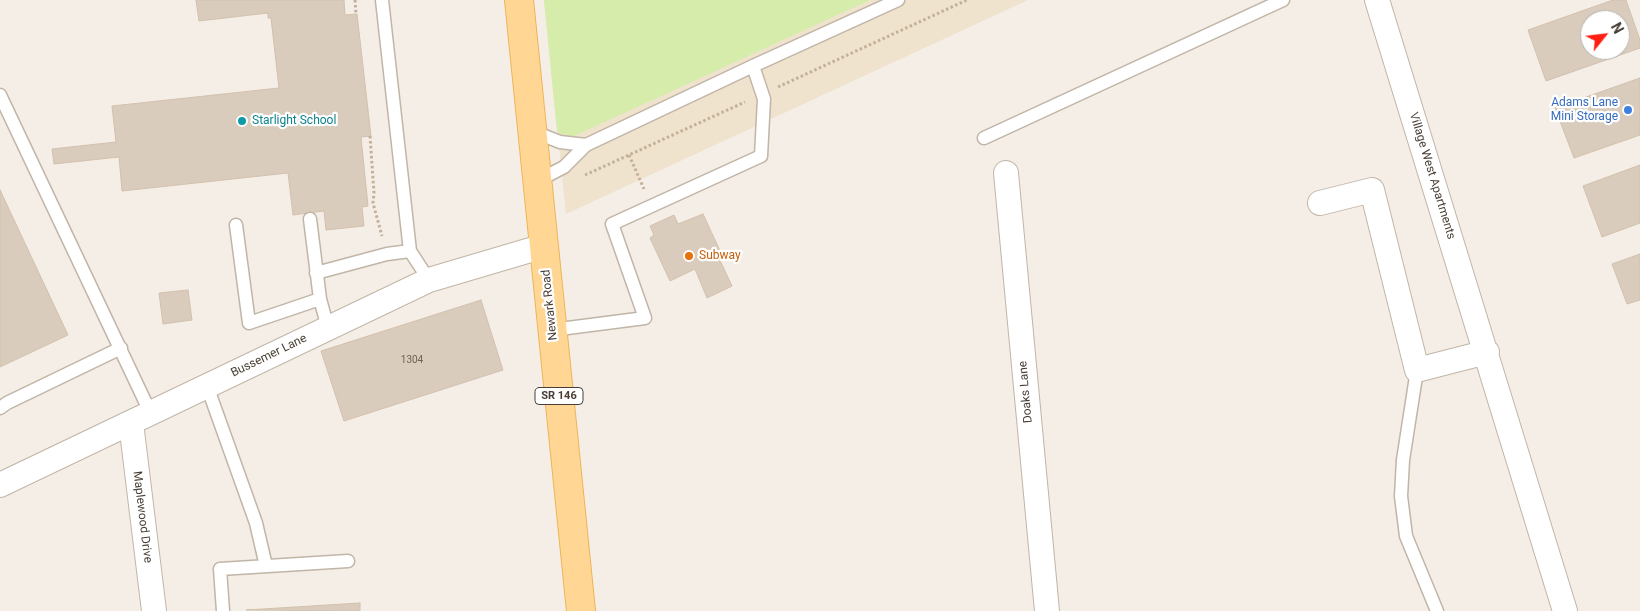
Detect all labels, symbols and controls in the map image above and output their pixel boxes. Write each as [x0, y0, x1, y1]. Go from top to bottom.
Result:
north arrow [1580, 10, 1630, 60]
text: N [1608, 20, 1627, 36]
place label: Adams Lane Mini Storage [1551, 96, 1618, 124]
marker: Adams Lane Mini Storage [1622, 104, 1634, 116]
street label: Village West Apartments [1406, 111, 1458, 241]
place label: Starlight School [252, 114, 336, 128]
marker: Starlight School [236, 115, 248, 127]
place label: Subway [699, 249, 741, 263]
marker: Subway [683, 250, 695, 262]
street label: Newark Road [539, 269, 561, 341]
street label: Bussemer Lane [229, 331, 309, 381]
house number: 1304 [401, 354, 423, 366]
street label: Doaks Lane [1016, 360, 1036, 424]
road number: SR 146 [535, 388, 583, 404]
street label: Maplewood Drive [129, 470, 155, 564]

